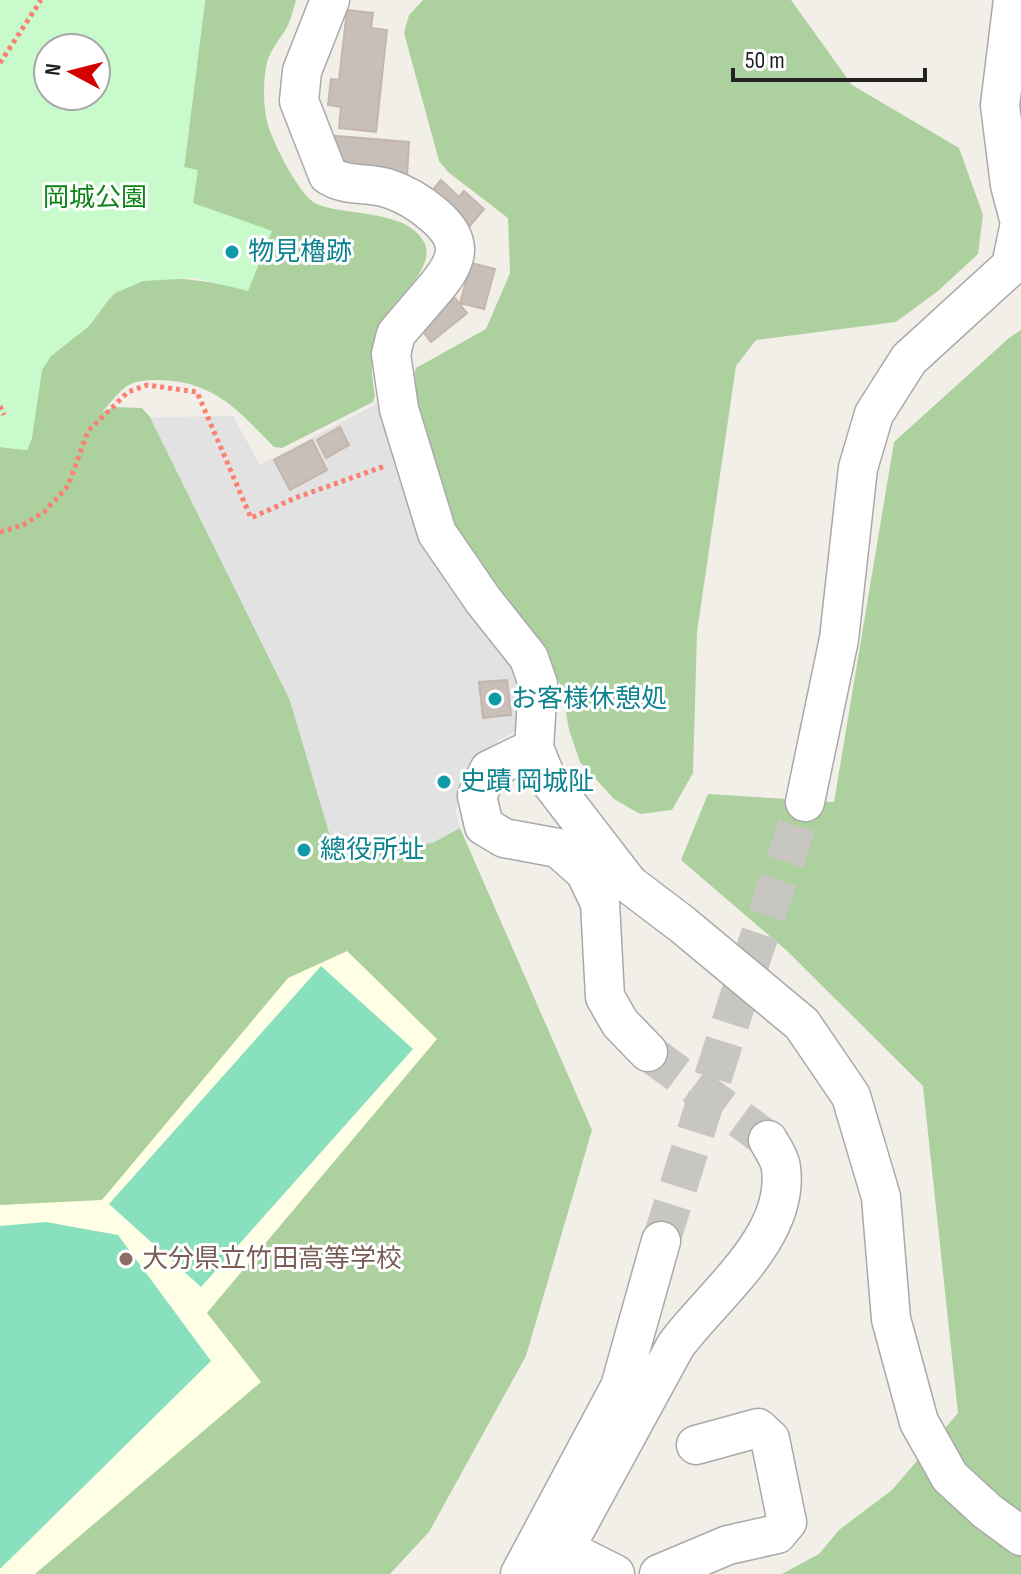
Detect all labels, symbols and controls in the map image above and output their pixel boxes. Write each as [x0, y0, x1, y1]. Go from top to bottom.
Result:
north arrow [32, 32, 112, 112]
scale bar [733, 32, 925, 82]
text: 50 m [745, 46, 785, 75]
text: N [40, 62, 68, 77]
park label: 岡城公園 [43, 183, 147, 214]
place label: 物見櫓跡 [248, 237, 352, 268]
marker: 物見櫓跡 [223, 243, 241, 261]
place label: お客様休憩処 [511, 684, 667, 715]
marker: お客様休憩処 [486, 690, 504, 708]
place label: 史蹟 岡城阯 [460, 767, 594, 798]
marker: 史蹟 岡城阯 [435, 773, 453, 791]
place label: 總役所址 [320, 835, 424, 866]
marker: 總役所址 [295, 841, 313, 859]
place label: 大分県立竹田高等学校 [142, 1244, 402, 1275]
marker: 大分県立竹田高等学校 [117, 1250, 135, 1268]

